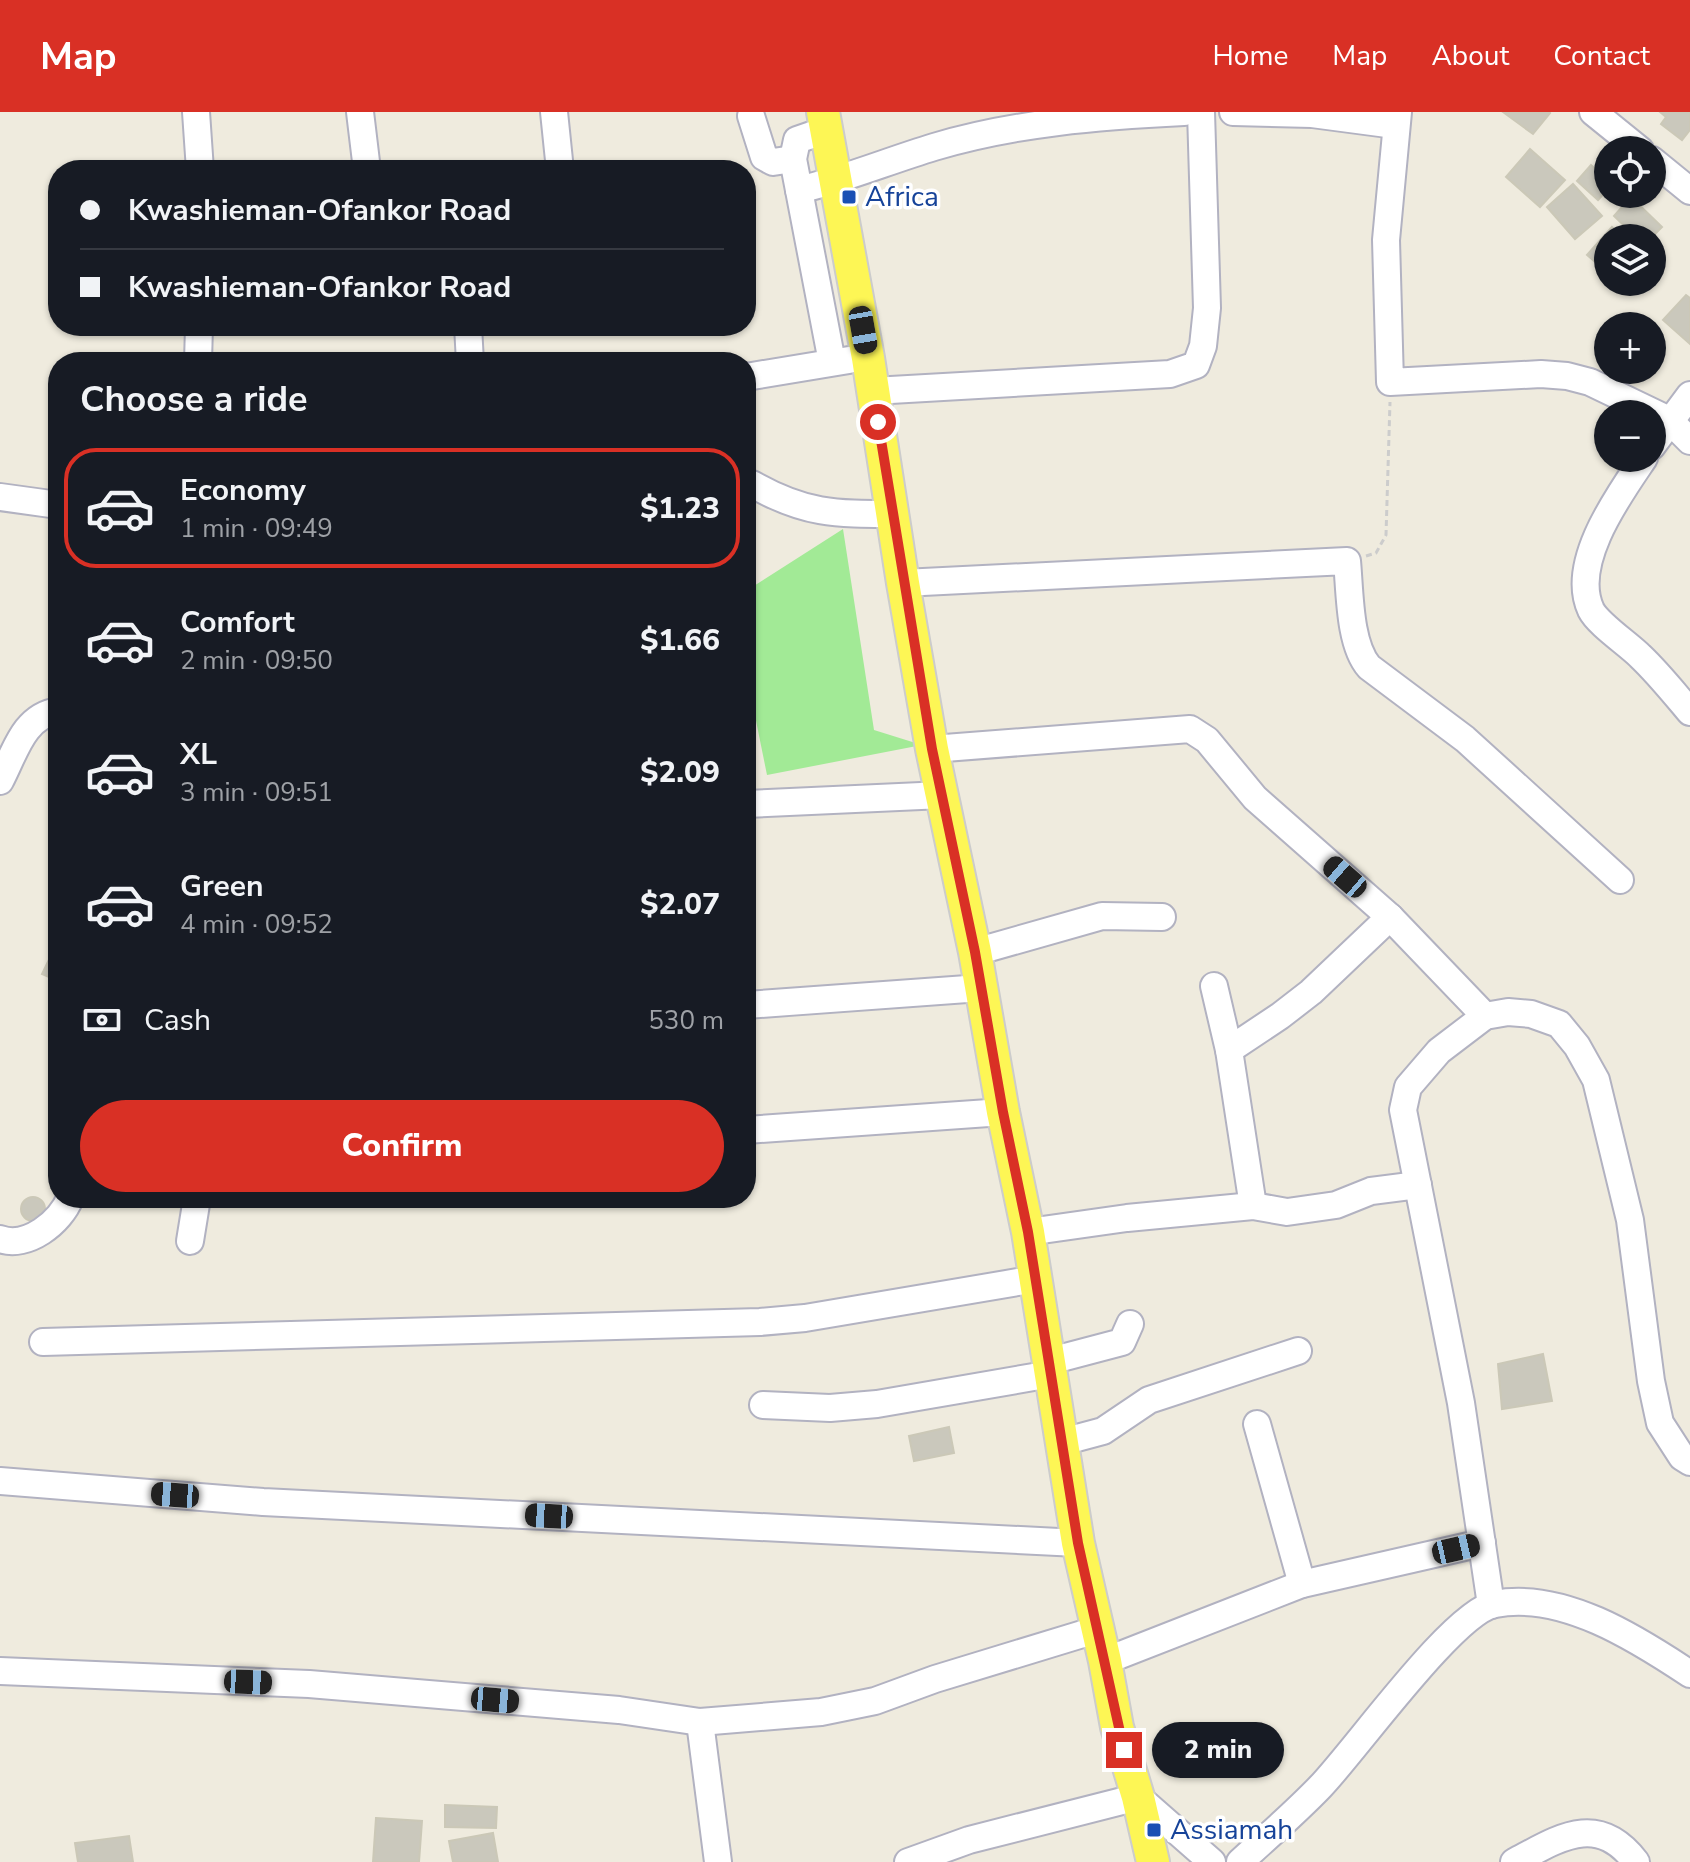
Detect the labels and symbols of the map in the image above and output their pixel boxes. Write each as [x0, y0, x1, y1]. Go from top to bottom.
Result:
place label: Africa [865, 178, 939, 216]
marker: Africa [840, 188, 858, 206]
car [847, 304, 879, 356]
route start [860, 404, 896, 440]
car [1319, 852, 1371, 902]
car [150, 1481, 200, 1509]
car [524, 1503, 574, 1529]
car [1430, 1532, 1482, 1566]
car [224, 1669, 272, 1695]
car [470, 1686, 520, 1714]
callout: 2 min [1152, 1722, 1284, 1778]
route end [1106, 1732, 1142, 1768]
place label: Assiamah [1170, 1811, 1293, 1849]
marker: Assiamah [1145, 1821, 1163, 1839]

